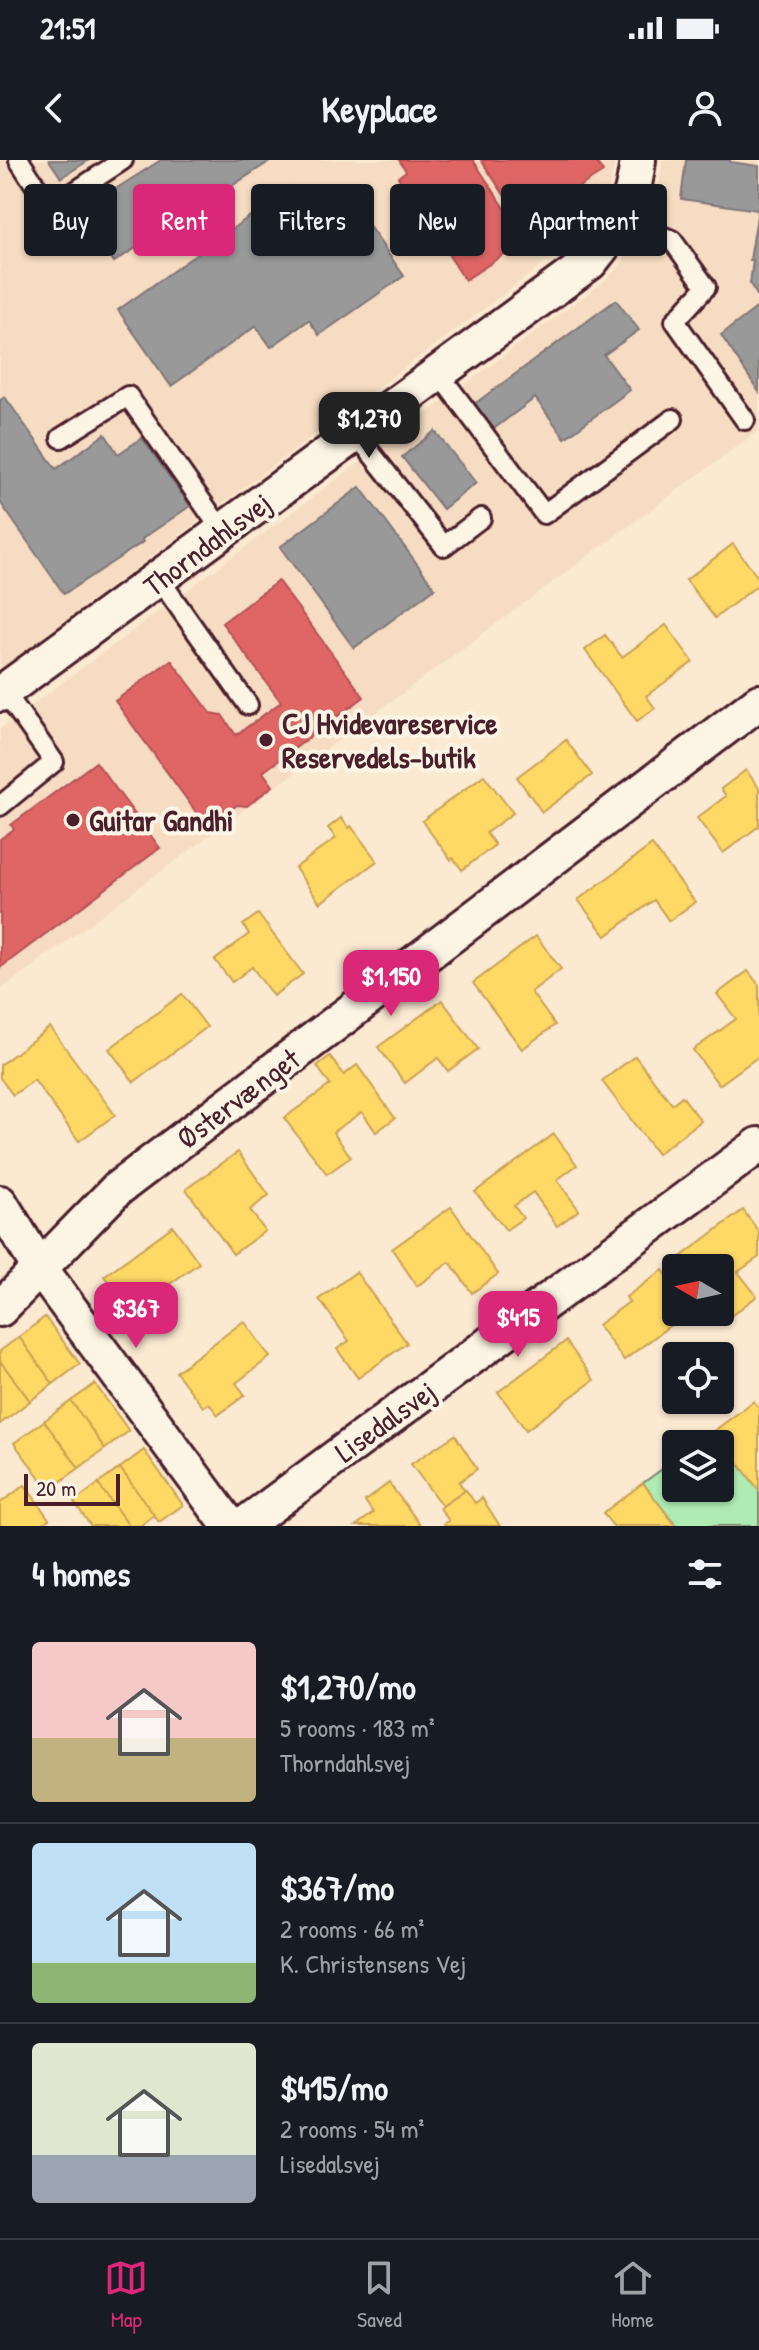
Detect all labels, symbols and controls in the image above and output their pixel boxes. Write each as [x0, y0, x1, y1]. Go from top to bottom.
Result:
text: 21:51 [40, 8, 95, 48]
text: Keyplace [322, 84, 437, 133]
icon: back [32, 86, 76, 130]
icon: person [683, 86, 727, 130]
chip: Buy [24, 184, 117, 256]
chip: Rent [133, 184, 235, 256]
chip: Filters [251, 184, 374, 256]
chip: New [390, 184, 485, 256]
chip: Apartment [501, 184, 667, 256]
pin: $1,270 [304, 392, 434, 460]
text: $1,270 [337, 400, 401, 435]
street label: Thorndahlsvej [135, 483, 279, 605]
place label: CJ Hvidevareservice Reservedels-butik [282, 703, 497, 777]
marker: CJ Hvidevareservice Reservedels-butik [257, 731, 275, 749]
place label: Guitar Gandhi [89, 800, 233, 840]
marker: Guitar Gandhi [64, 811, 82, 829]
pin: $1,150 [326, 950, 456, 1018]
text: $1,150 [361, 958, 421, 993]
street label: Østervænget [168, 1038, 308, 1157]
north arrow [662, 1254, 734, 1326]
map controls [662, 1254, 734, 1502]
pin: $367 [89, 1282, 183, 1350]
text: $367 [112, 1290, 160, 1325]
pin: $415 [471, 1291, 565, 1359]
text: $415 [496, 1299, 540, 1334]
button: locate [662, 1342, 734, 1414]
street label: Lisedalsvej [327, 1371, 443, 1471]
button: layers [662, 1430, 734, 1502]
scale bar [24, 1470, 120, 1506]
text: 20 m [36, 1473, 76, 1503]
text: 4 homes [32, 1551, 130, 1597]
icon: filters [683, 1552, 727, 1596]
text: $1,270/mo [280, 1664, 416, 1710]
icon: home [96, 1674, 192, 1770]
text: 5 rooms · 183 m² [280, 1710, 435, 1745]
text: Thorndahlsvej [280, 1745, 410, 1780]
text: $367/mo [280, 1865, 394, 1911]
icon: home [96, 1875, 192, 1971]
text: 2 rooms · 66 m² [280, 1911, 424, 1946]
text: K. Christensens Vej [280, 1946, 466, 1981]
text: $415/mo [280, 2065, 388, 2111]
icon: home [96, 2075, 192, 2171]
text: 2 rooms · 54 m² [280, 2111, 424, 2146]
text: Lisedalsvej [280, 2146, 380, 2181]
tab: Map [104, 2256, 148, 2334]
tab: Saved [357, 2256, 402, 2334]
tab: Home [611, 2256, 655, 2334]

